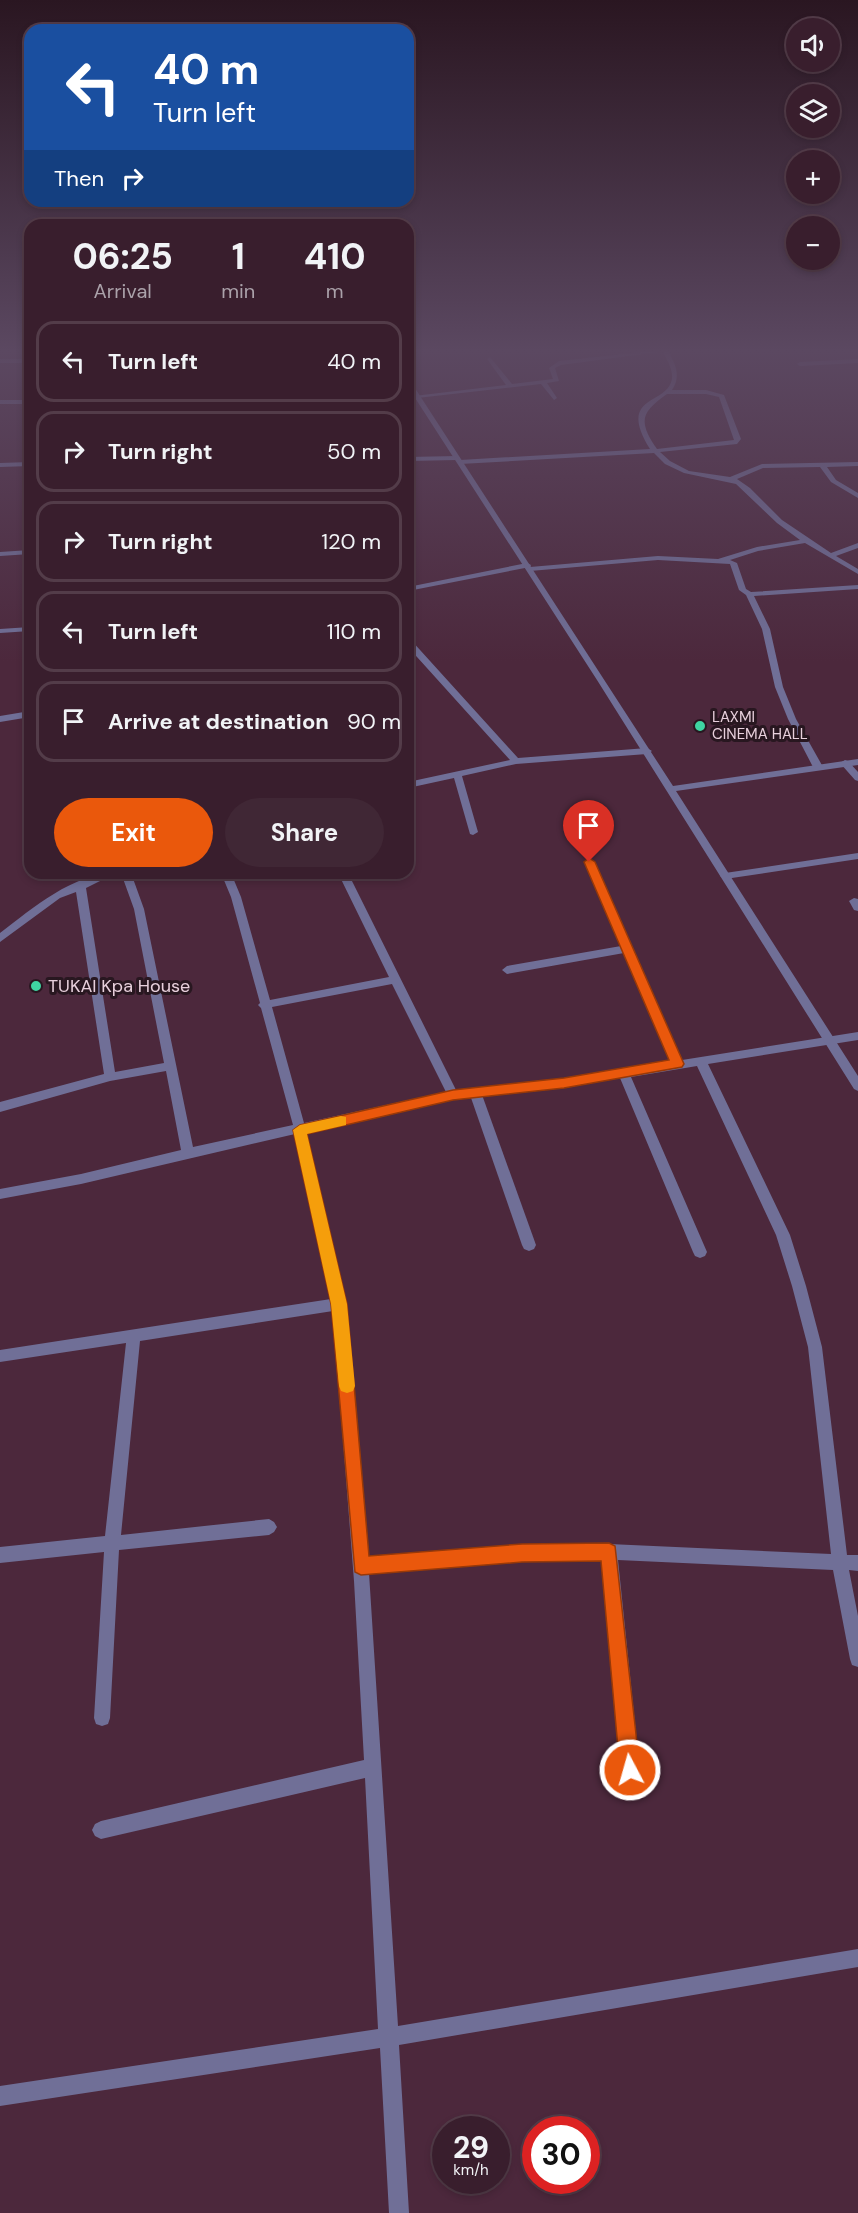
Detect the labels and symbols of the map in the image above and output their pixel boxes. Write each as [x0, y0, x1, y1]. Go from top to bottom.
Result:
place label: LAXMI CINEMA HALL [712, 707, 808, 744]
marker: LAXMI CINEMA HALL [693, 719, 707, 733]
pin [563, 800, 614, 862]
place label: TUKAI Kpa House [48, 974, 190, 998]
marker: TUKAI Kpa House [29, 979, 43, 993]
position arrow [598, 1738, 662, 1802]
speed limit sign: 30 [522, 2116, 600, 2194]

